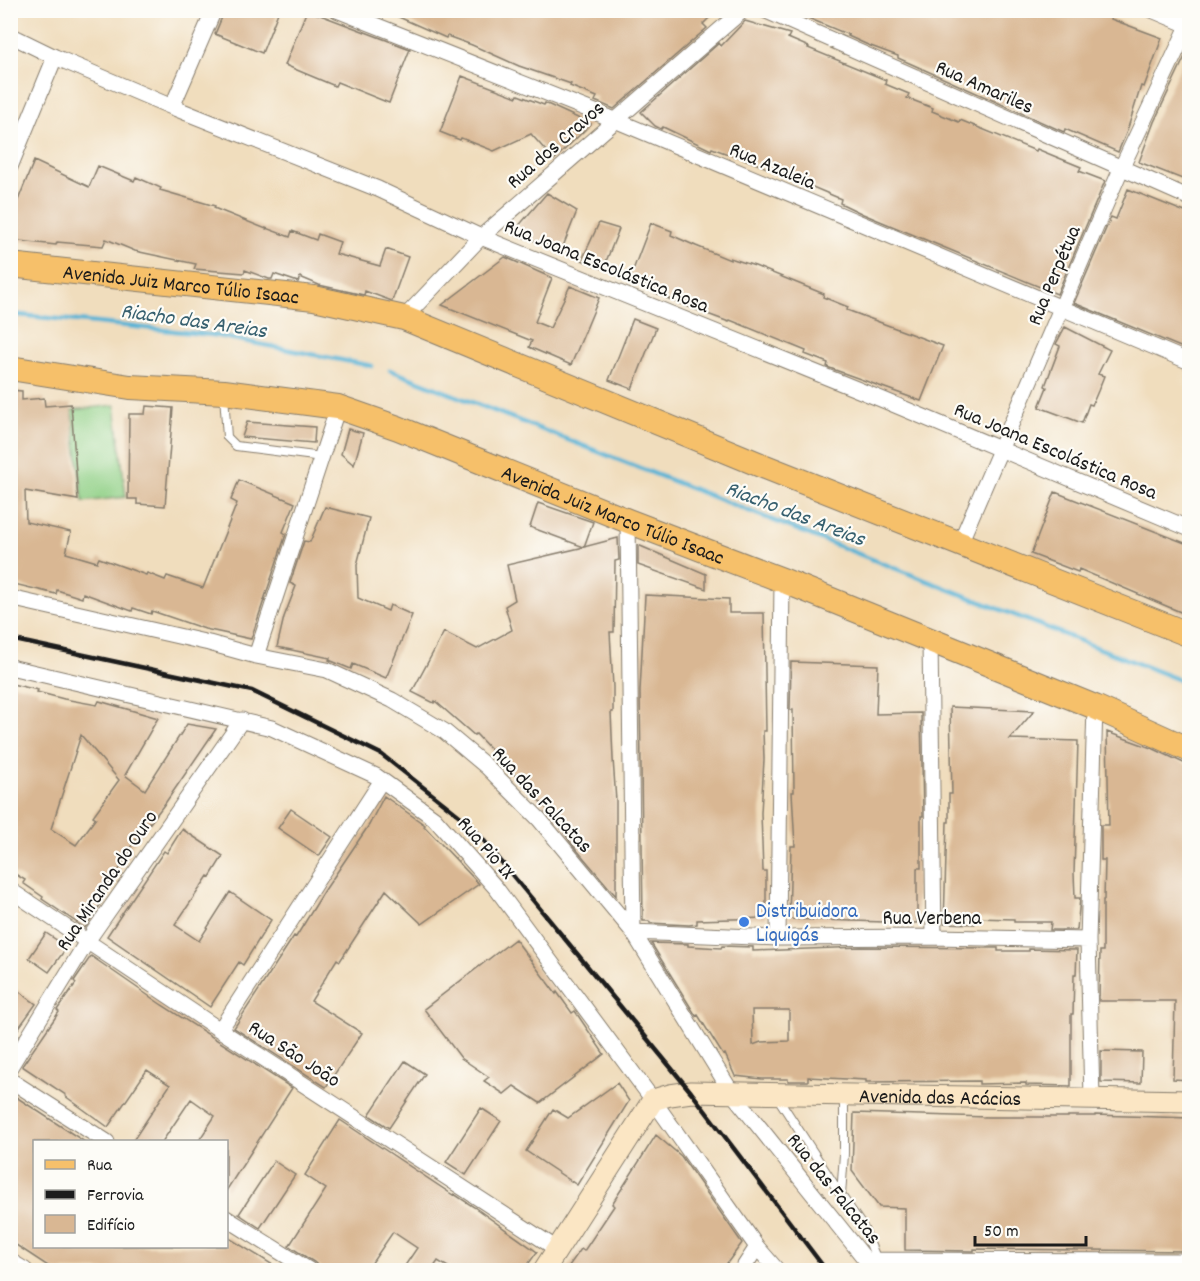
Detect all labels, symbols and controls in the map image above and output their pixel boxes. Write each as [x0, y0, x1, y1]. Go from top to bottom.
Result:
street label: Rua Amariles [930, 54, 1038, 124]
street label: Rua dos Cravos [501, 95, 613, 198]
street label: Rua Azaleia [724, 136, 821, 200]
street label: Rua Joana Escolástica Rosa [499, 213, 714, 323]
street label: Rua Perpétua [1021, 221, 1091, 331]
street label: Avenida Juiz Marco Túlio Isaac [61, 259, 300, 314]
water label: Riacho das Areias [118, 297, 269, 348]
street label: Rua Joana Escolástica Rosa [948, 396, 1162, 510]
street label: Avenida Juiz Marco Túlio Isaac [496, 459, 728, 574]
water label: Riacho das Areias [720, 474, 870, 556]
street label: Rua das Falcatas [483, 741, 598, 861]
street label: Rua Miranda do Ouro [50, 805, 167, 958]
street label: Rua Pio IX [449, 811, 521, 887]
place label: Distribuidora Liquigás [756, 898, 859, 952]
street label: Rua Verbena [883, 905, 983, 935]
marker: Distribuidora Liquigás [737, 915, 751, 929]
street label: Rua São João [241, 1014, 345, 1097]
street label: Avenida das Acácias [859, 1083, 1021, 1116]
street label: Rua das Falcatas [778, 1128, 887, 1252]
legend [33, 1140, 228, 1248]
text: Rua [87, 1154, 113, 1179]
text: Ferrovia [87, 1184, 144, 1209]
scale bar [975, 1209, 1086, 1247]
text: Edifício [87, 1214, 135, 1239]
text: 50 m [984, 1220, 1019, 1245]

